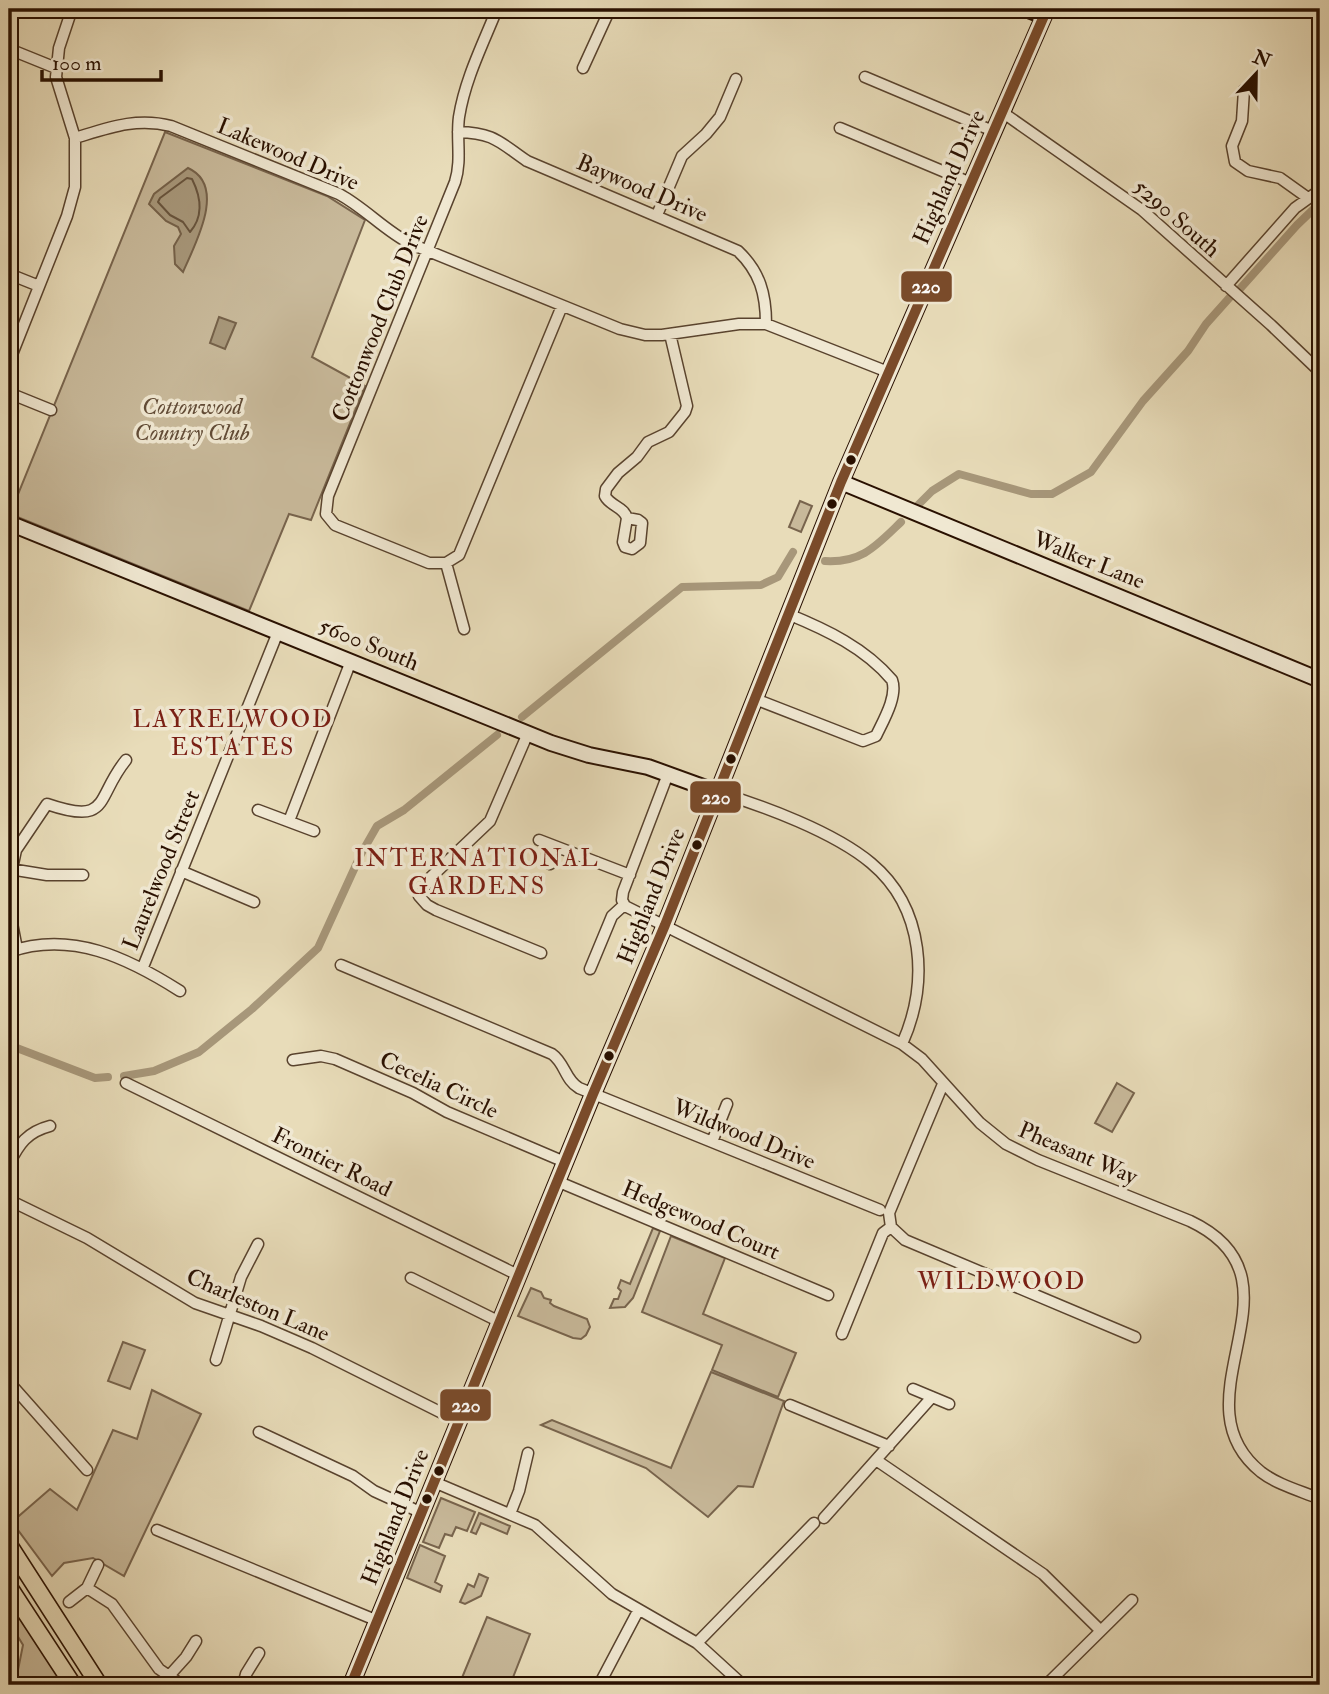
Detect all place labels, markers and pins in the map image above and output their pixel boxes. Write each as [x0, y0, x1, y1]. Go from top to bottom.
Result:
unlabelled marker [844, 453, 858, 467]
unlabelled marker [825, 497, 839, 511]
unlabelled marker [724, 752, 738, 766]
unlabelled marker [690, 838, 704, 852]
unlabelled marker [602, 1049, 616, 1063]
unlabelled marker [432, 1464, 446, 1478]
unlabelled marker [420, 1492, 434, 1506]

